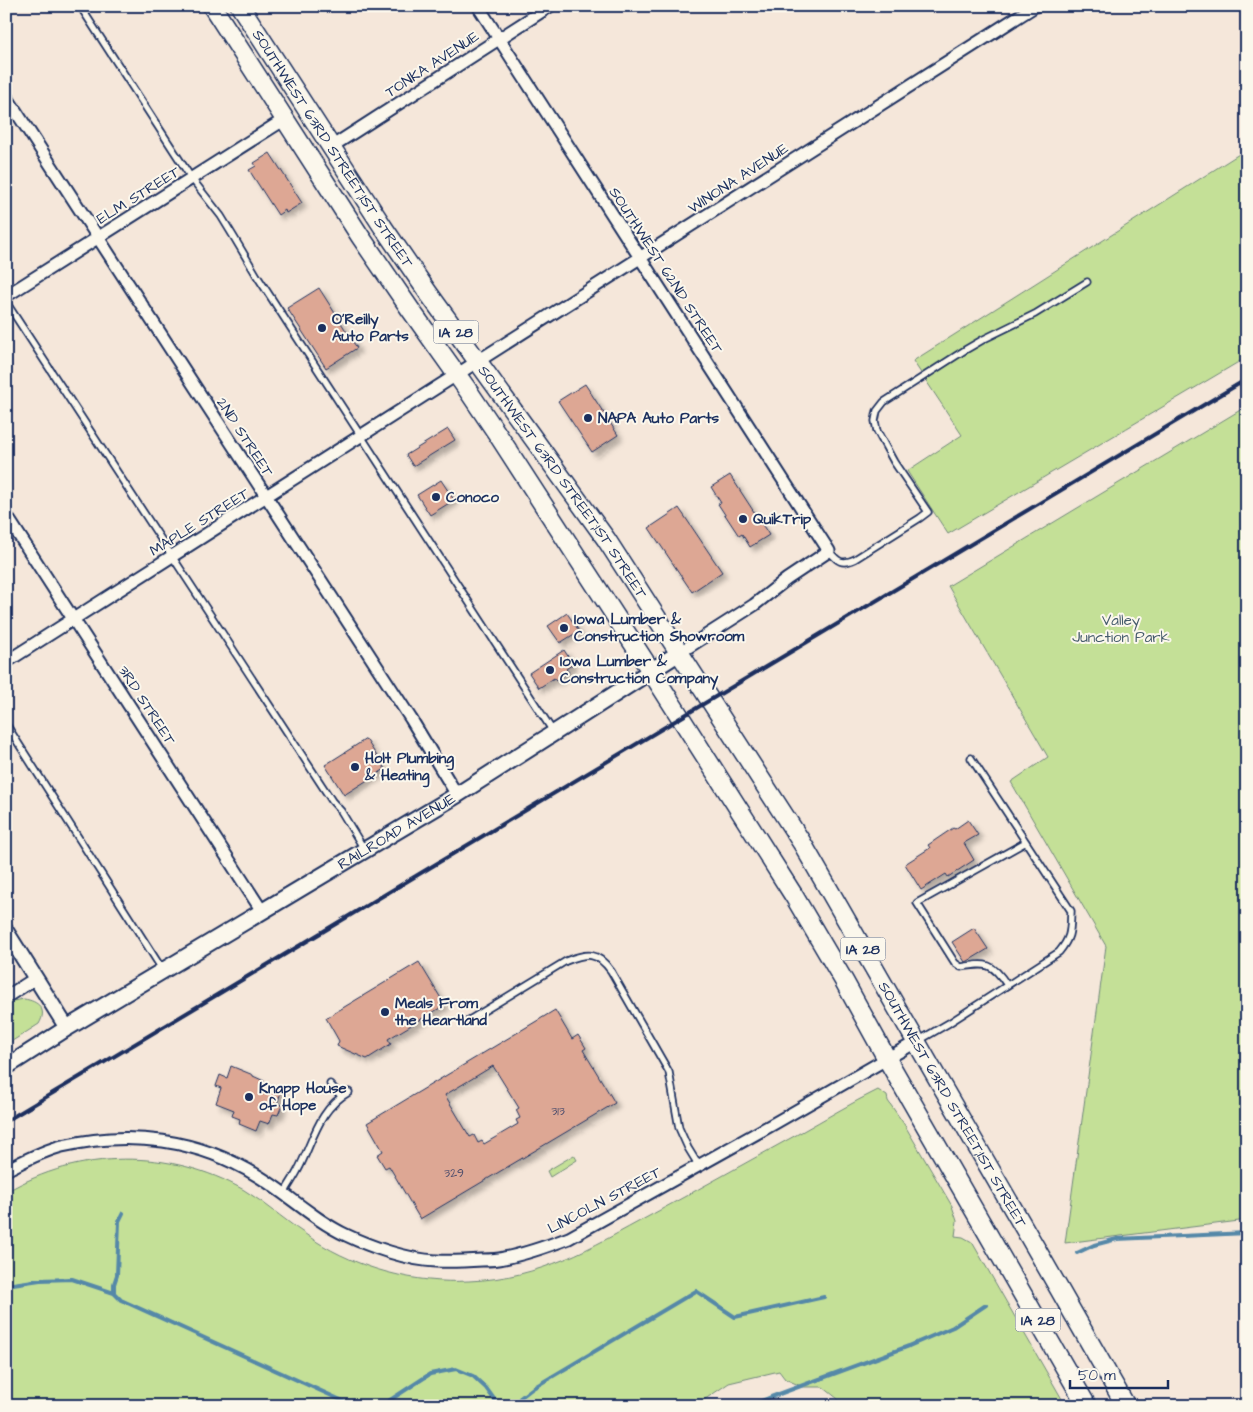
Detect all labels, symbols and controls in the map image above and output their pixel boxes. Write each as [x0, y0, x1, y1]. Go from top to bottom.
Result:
street label: SOUTHWEST 63RD STREET;1ST STREET [247, 25, 418, 273]
street label: TONKA AVENUE [381, 26, 483, 103]
street label: WINONA AVENUE [684, 138, 793, 219]
street label: ELM STREET [93, 161, 184, 229]
street label: SOUTHWEST 62ND STREET [604, 183, 728, 358]
place label: O'Reilly Auto Parts [332, 309, 409, 347]
road number: IA 28 [434, 321, 478, 344]
marker: O'Reilly Auto Parts [316, 322, 328, 334]
street label: SOUTHWEST 63RD STREET;1ST STREET [473, 361, 652, 603]
street label: 2ND STREET [211, 394, 278, 481]
place label: NAPA Auto Parts [598, 408, 719, 429]
marker: NAPA Auto Parts [582, 412, 594, 424]
street label: MAPLE STREET [146, 483, 254, 561]
place label: Conoco [446, 487, 499, 508]
marker: Conoco [430, 491, 442, 503]
place label: QuikTrip [753, 509, 812, 530]
marker: QuikTrip [737, 513, 749, 525]
place label: Iowa Lumber & Construction Showroom [574, 609, 745, 647]
park label: Valley Junction Park [1072, 610, 1170, 648]
marker: Iowa Lumber & Construction Showroom [558, 622, 570, 634]
place label: Iowa Lumber & Construction Company [560, 651, 719, 690]
street label: 3RD STREET [113, 661, 180, 750]
marker: Iowa Lumber & Construction Company [544, 664, 556, 676]
place label: Holt Plumbing & Heating [364, 748, 454, 788]
marker: Holt Plumbing & Heating [349, 761, 361, 773]
street label: RAILROAD AVENUE [334, 788, 459, 875]
road number: IA 28 [840, 938, 886, 961]
street label: SOUTHWEST 63RD STREET;1ST STREET [873, 978, 1032, 1232]
place label: Meals From the Heartland [394, 993, 487, 1031]
marker: Meals From the Heartland [379, 1006, 391, 1018]
place label: Knapp House of Hope [259, 1078, 347, 1116]
marker: Knapp House of Hope [243, 1091, 255, 1103]
house number: 313 [551, 1103, 565, 1120]
street label: LINCOLN STREET [544, 1161, 665, 1239]
house number: 329 [444, 1165, 464, 1182]
road number: IA 28 [1016, 1308, 1060, 1332]
scale bar [1070, 1357, 1168, 1389]
text: 50 m [1078, 1365, 1116, 1386]

